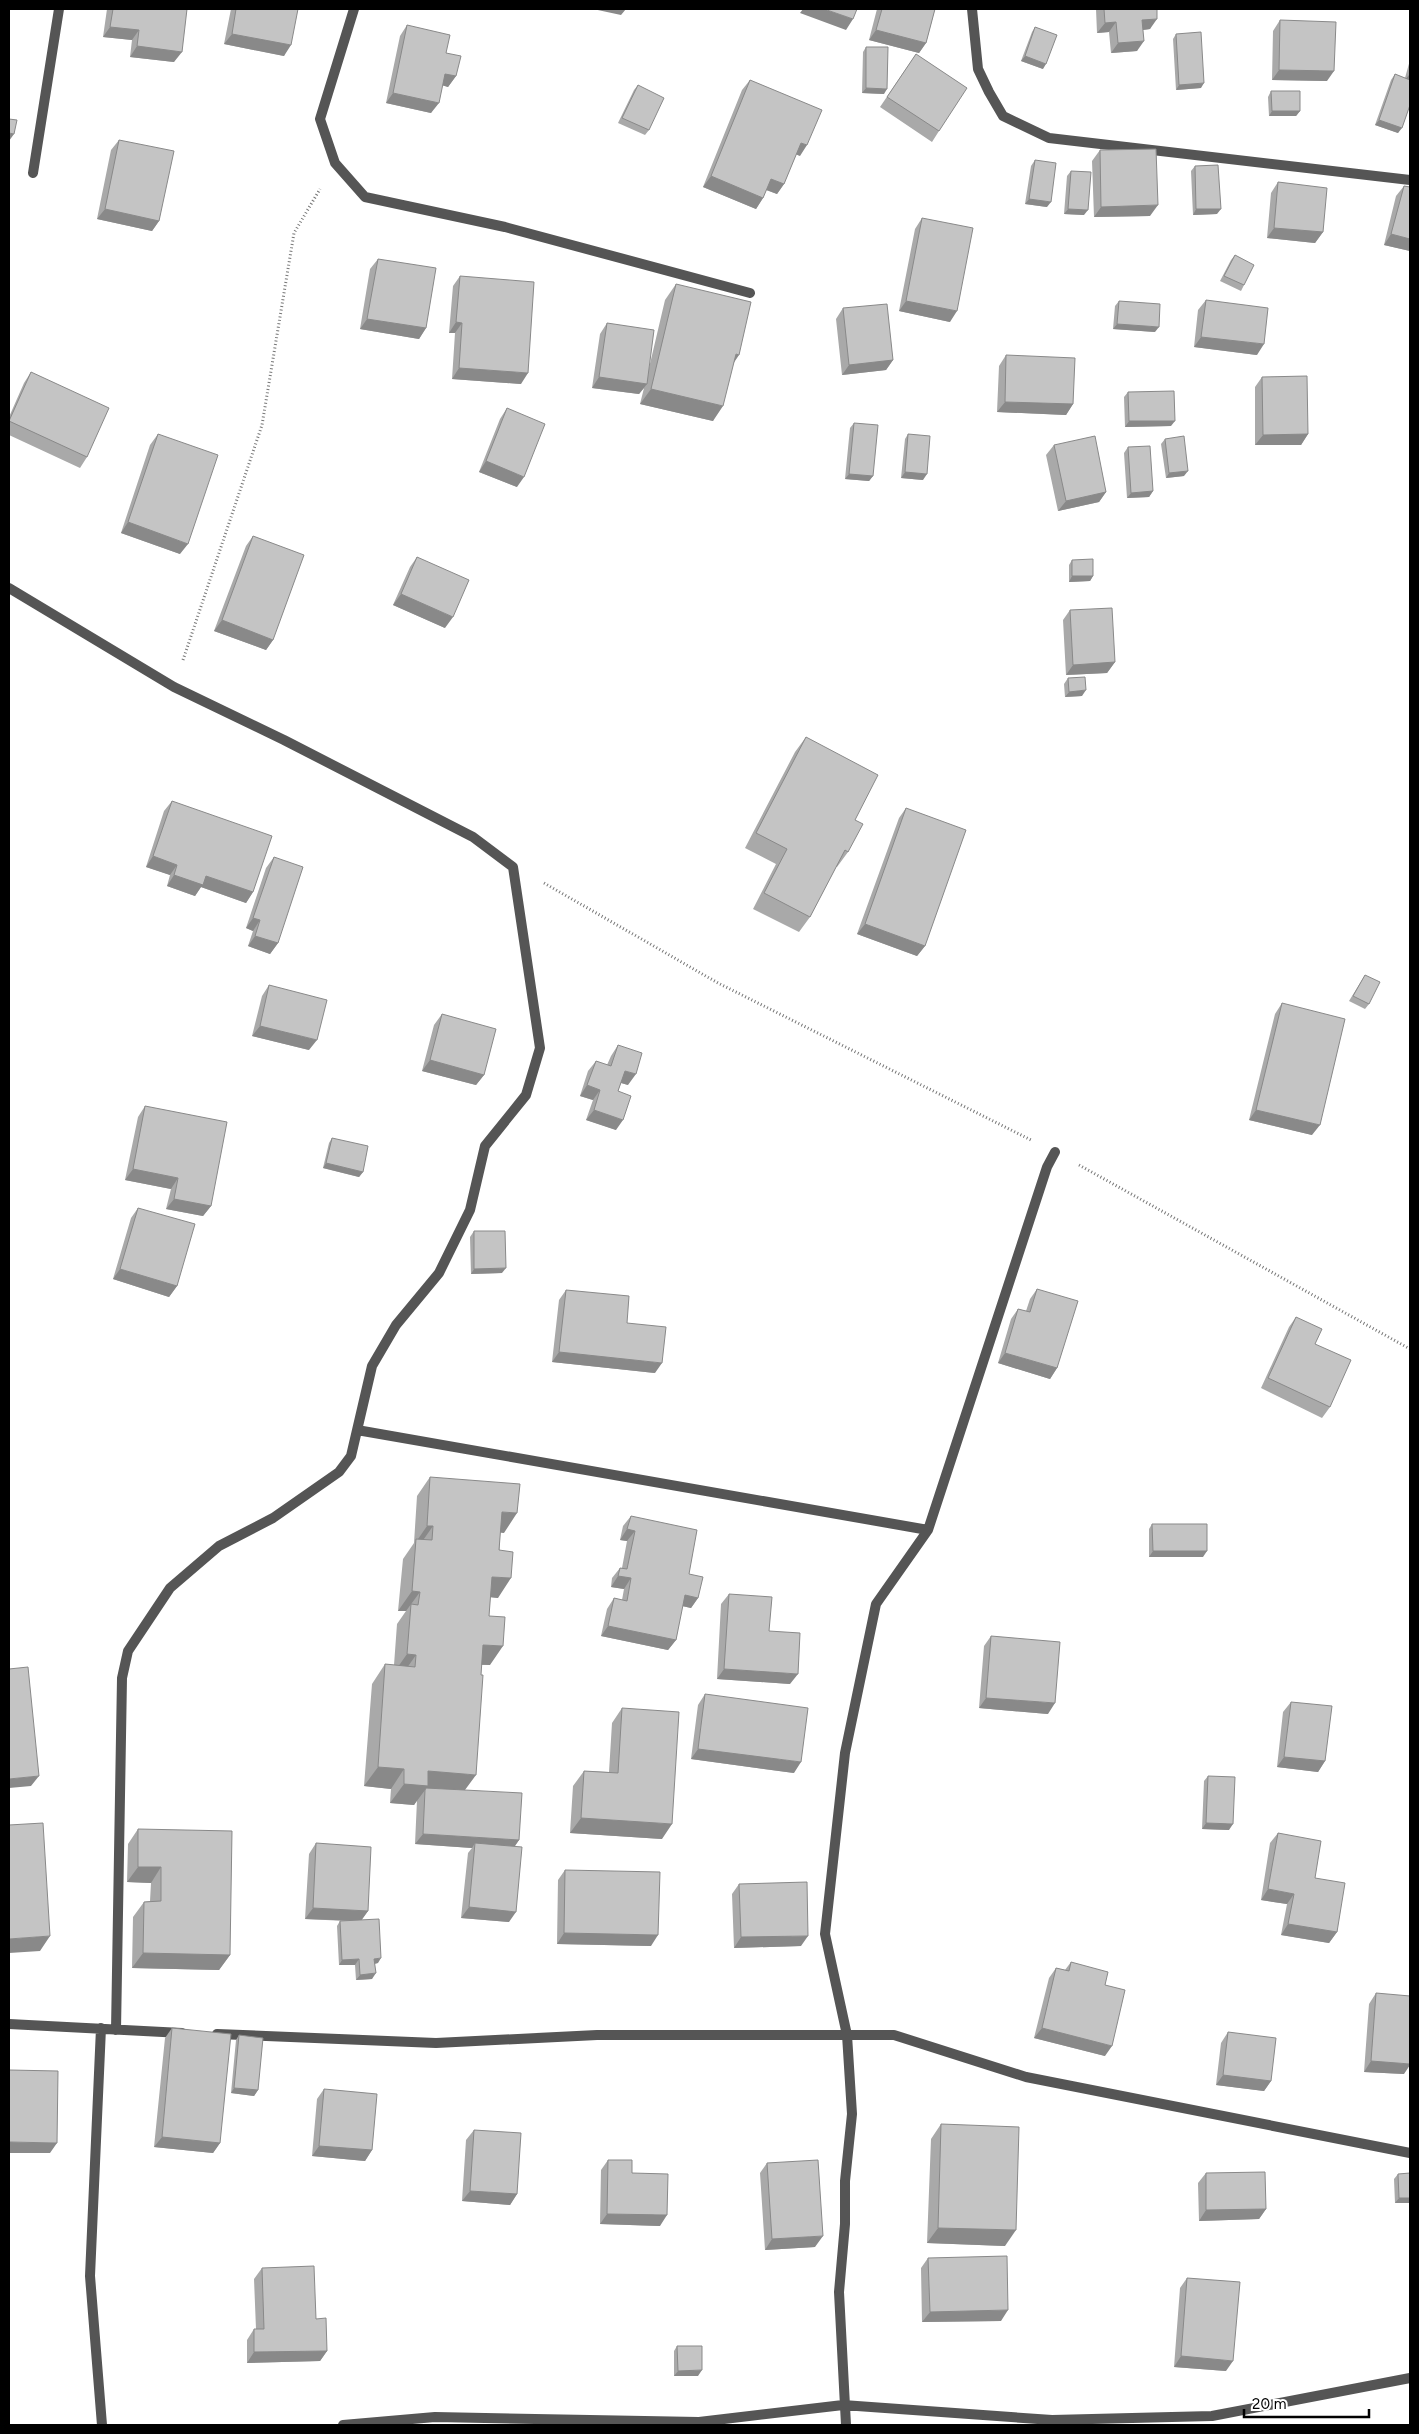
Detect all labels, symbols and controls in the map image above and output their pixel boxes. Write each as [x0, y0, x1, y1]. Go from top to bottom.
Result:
scale bar [1244, 2386, 1369, 2418]
text: 20 m [1252, 2395, 1286, 2413]

